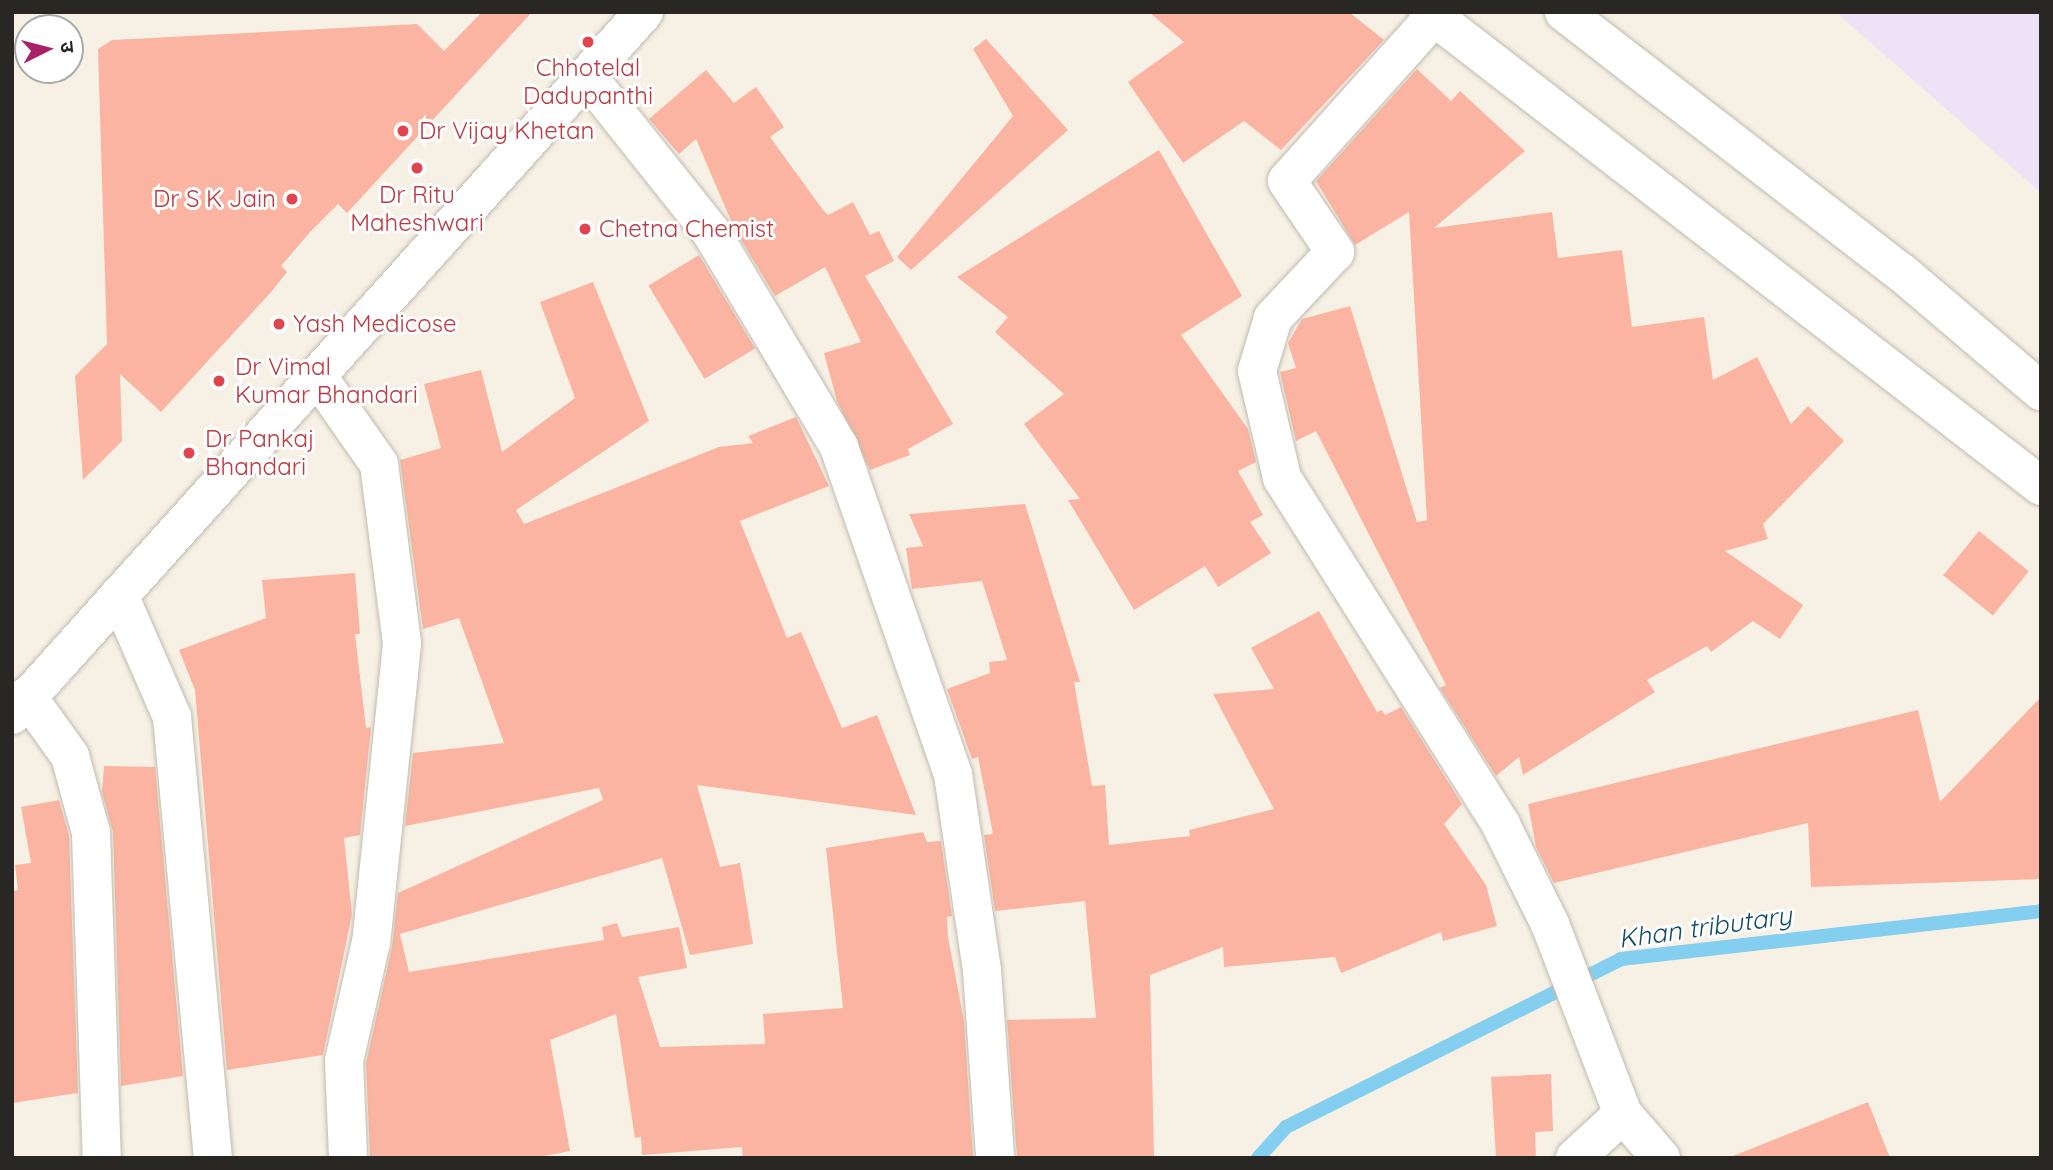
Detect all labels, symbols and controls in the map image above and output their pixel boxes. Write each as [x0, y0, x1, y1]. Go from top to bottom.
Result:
north arrow [14, 14, 84, 84]
marker: Chhotelal Dadupanthi [580, 34, 596, 50]
text: उ [55, 40, 80, 54]
place label: Chhotelal Dadupanthi [523, 54, 653, 110]
place label: Dr Vijay Khetan [419, 117, 594, 145]
marker: Dr Vijay Khetan [393, 121, 413, 141]
marker: Dr Ritu Maheshwari [407, 158, 427, 178]
place label: Dr Ritu Maheshwari [350, 181, 484, 237]
place label: Dr S K Jain [153, 185, 276, 213]
marker: Dr S K Jain [282, 189, 302, 209]
place label: Chetna Chemist [599, 215, 774, 243]
marker: Chetna Chemist [577, 221, 593, 237]
place label: Yash Medicose [293, 310, 456, 338]
marker: Yash Medicose [271, 316, 287, 332]
place label: Dr Vimal Kumar Bhandari [235, 353, 418, 409]
marker: Dr Vimal Kumar Bhandari [209, 371, 229, 391]
place label: Dr Pankaj Bhandari [205, 425, 314, 481]
marker: Dr Pankaj Bhandari [179, 443, 199, 463]
water label: Khan tributary [1616, 899, 1794, 955]

